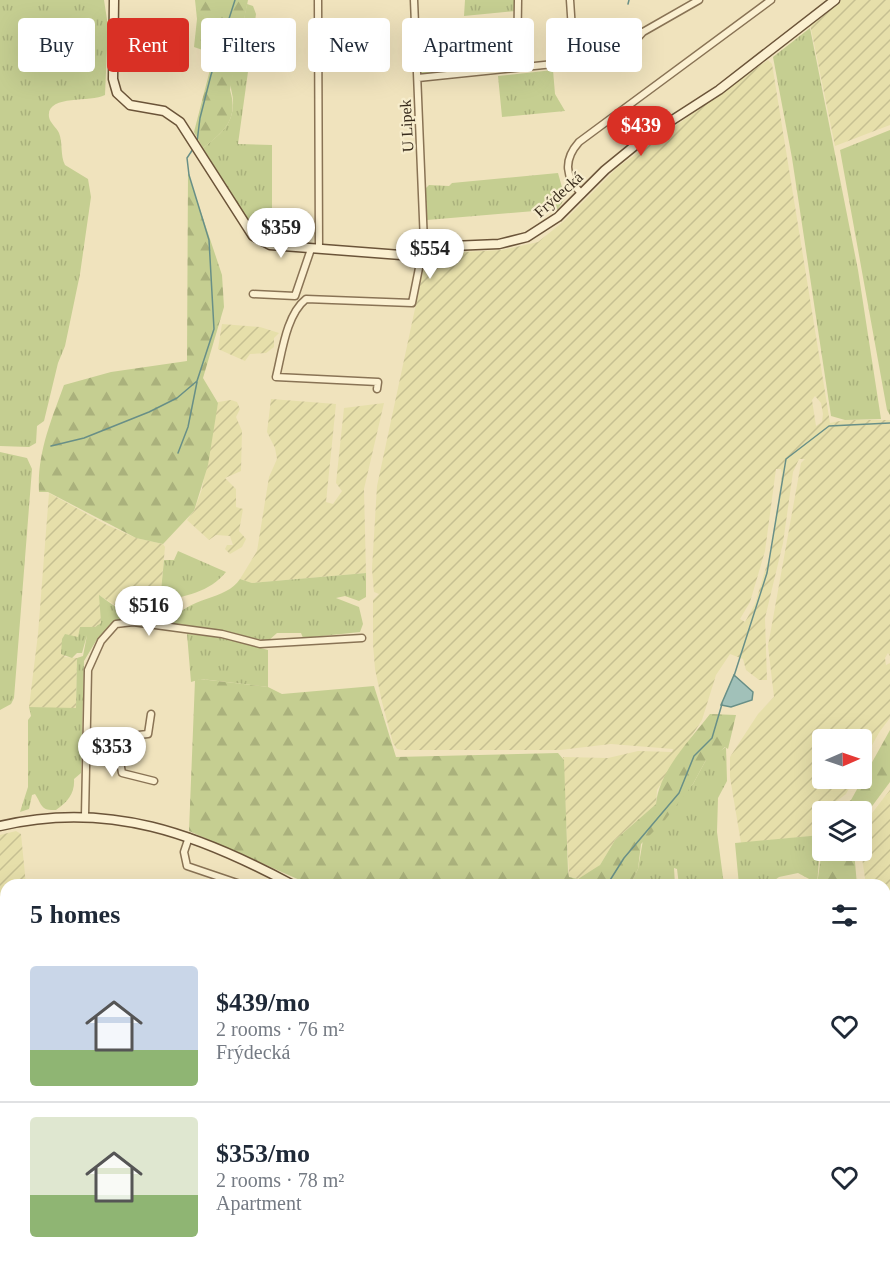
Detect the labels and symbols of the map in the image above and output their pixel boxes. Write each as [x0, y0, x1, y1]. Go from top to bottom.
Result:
street label: U Lipek [397, 99, 417, 153]
pin: $439 [605, 106, 677, 157]
street label: Frýdecká [531, 168, 587, 221]
pin: $359 [245, 208, 317, 259]
pin: $554 [394, 229, 466, 280]
pin: $516 [113, 586, 185, 637]
pin: $353 [76, 727, 148, 778]
north arrow [812, 729, 872, 789]

